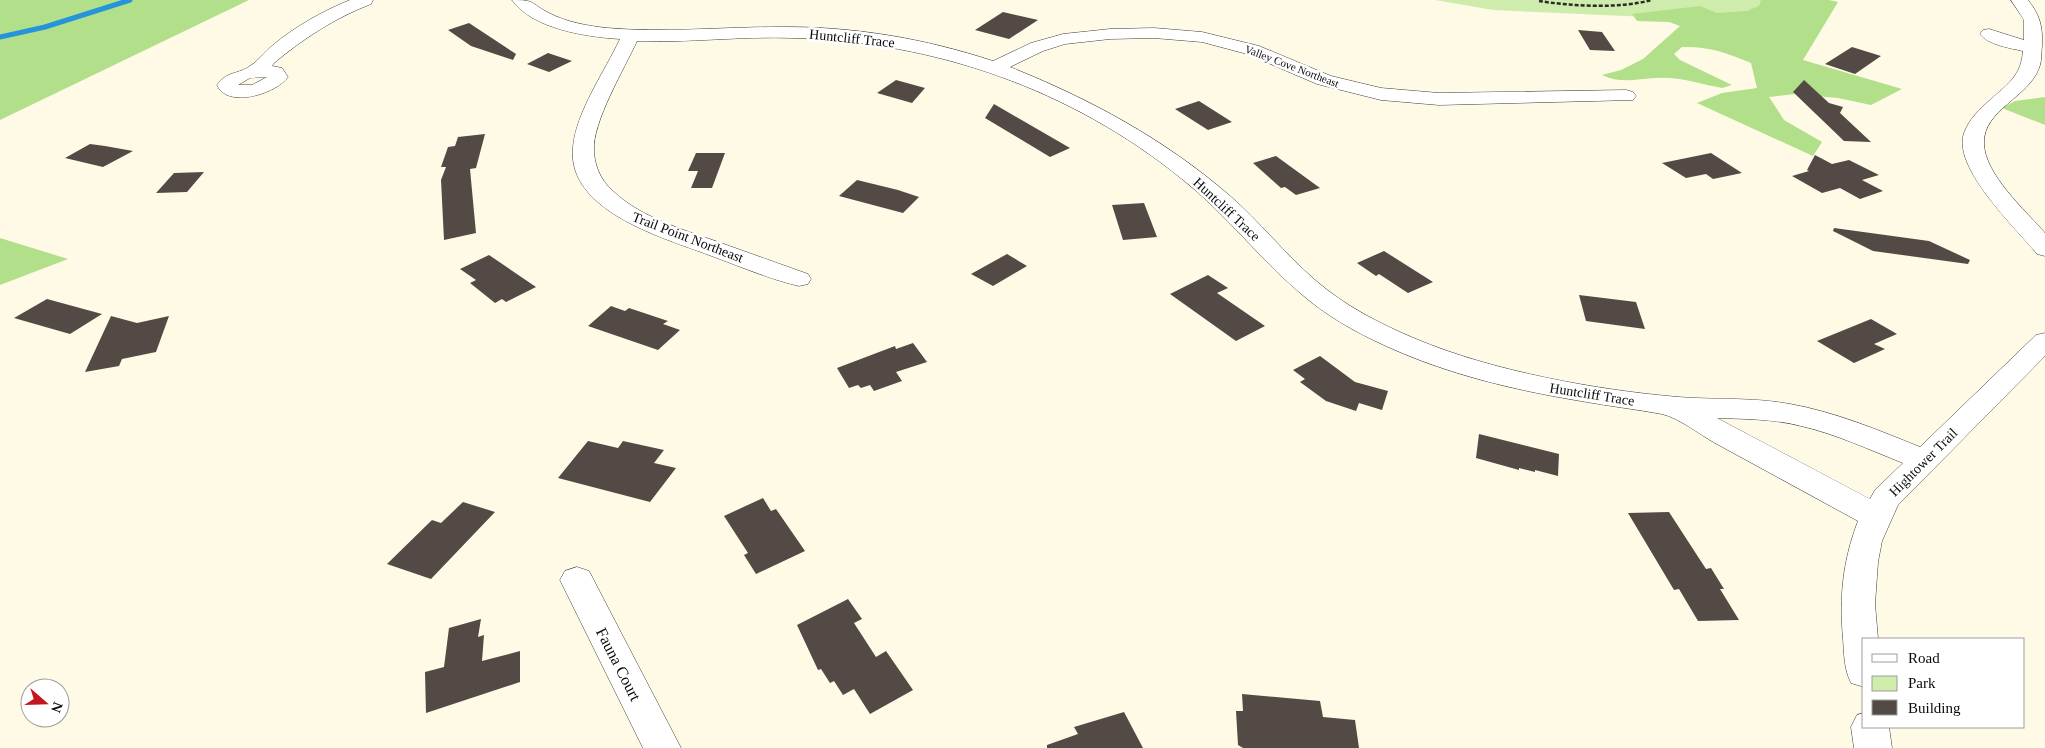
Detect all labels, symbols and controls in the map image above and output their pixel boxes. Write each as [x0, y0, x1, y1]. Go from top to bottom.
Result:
street label: Huntcliff Trace [809, 27, 895, 50]
street label: Valley Cove Northeast [1243, 43, 1341, 89]
street label: Huntcliff Trace [1190, 175, 1263, 244]
street label: Trail Point Northeast [630, 209, 746, 266]
street label: Huntcliff Trace [1548, 380, 1635, 409]
street label: Hightower Trail [1886, 425, 1960, 499]
street label: Fauna Court [593, 625, 644, 704]
legend [1862, 638, 2025, 728]
text: Road [1908, 650, 1940, 666]
text: Park [1908, 675, 1936, 691]
north arrow [20, 678, 70, 728]
text: N [48, 700, 66, 715]
text: Building [1908, 700, 1961, 716]

